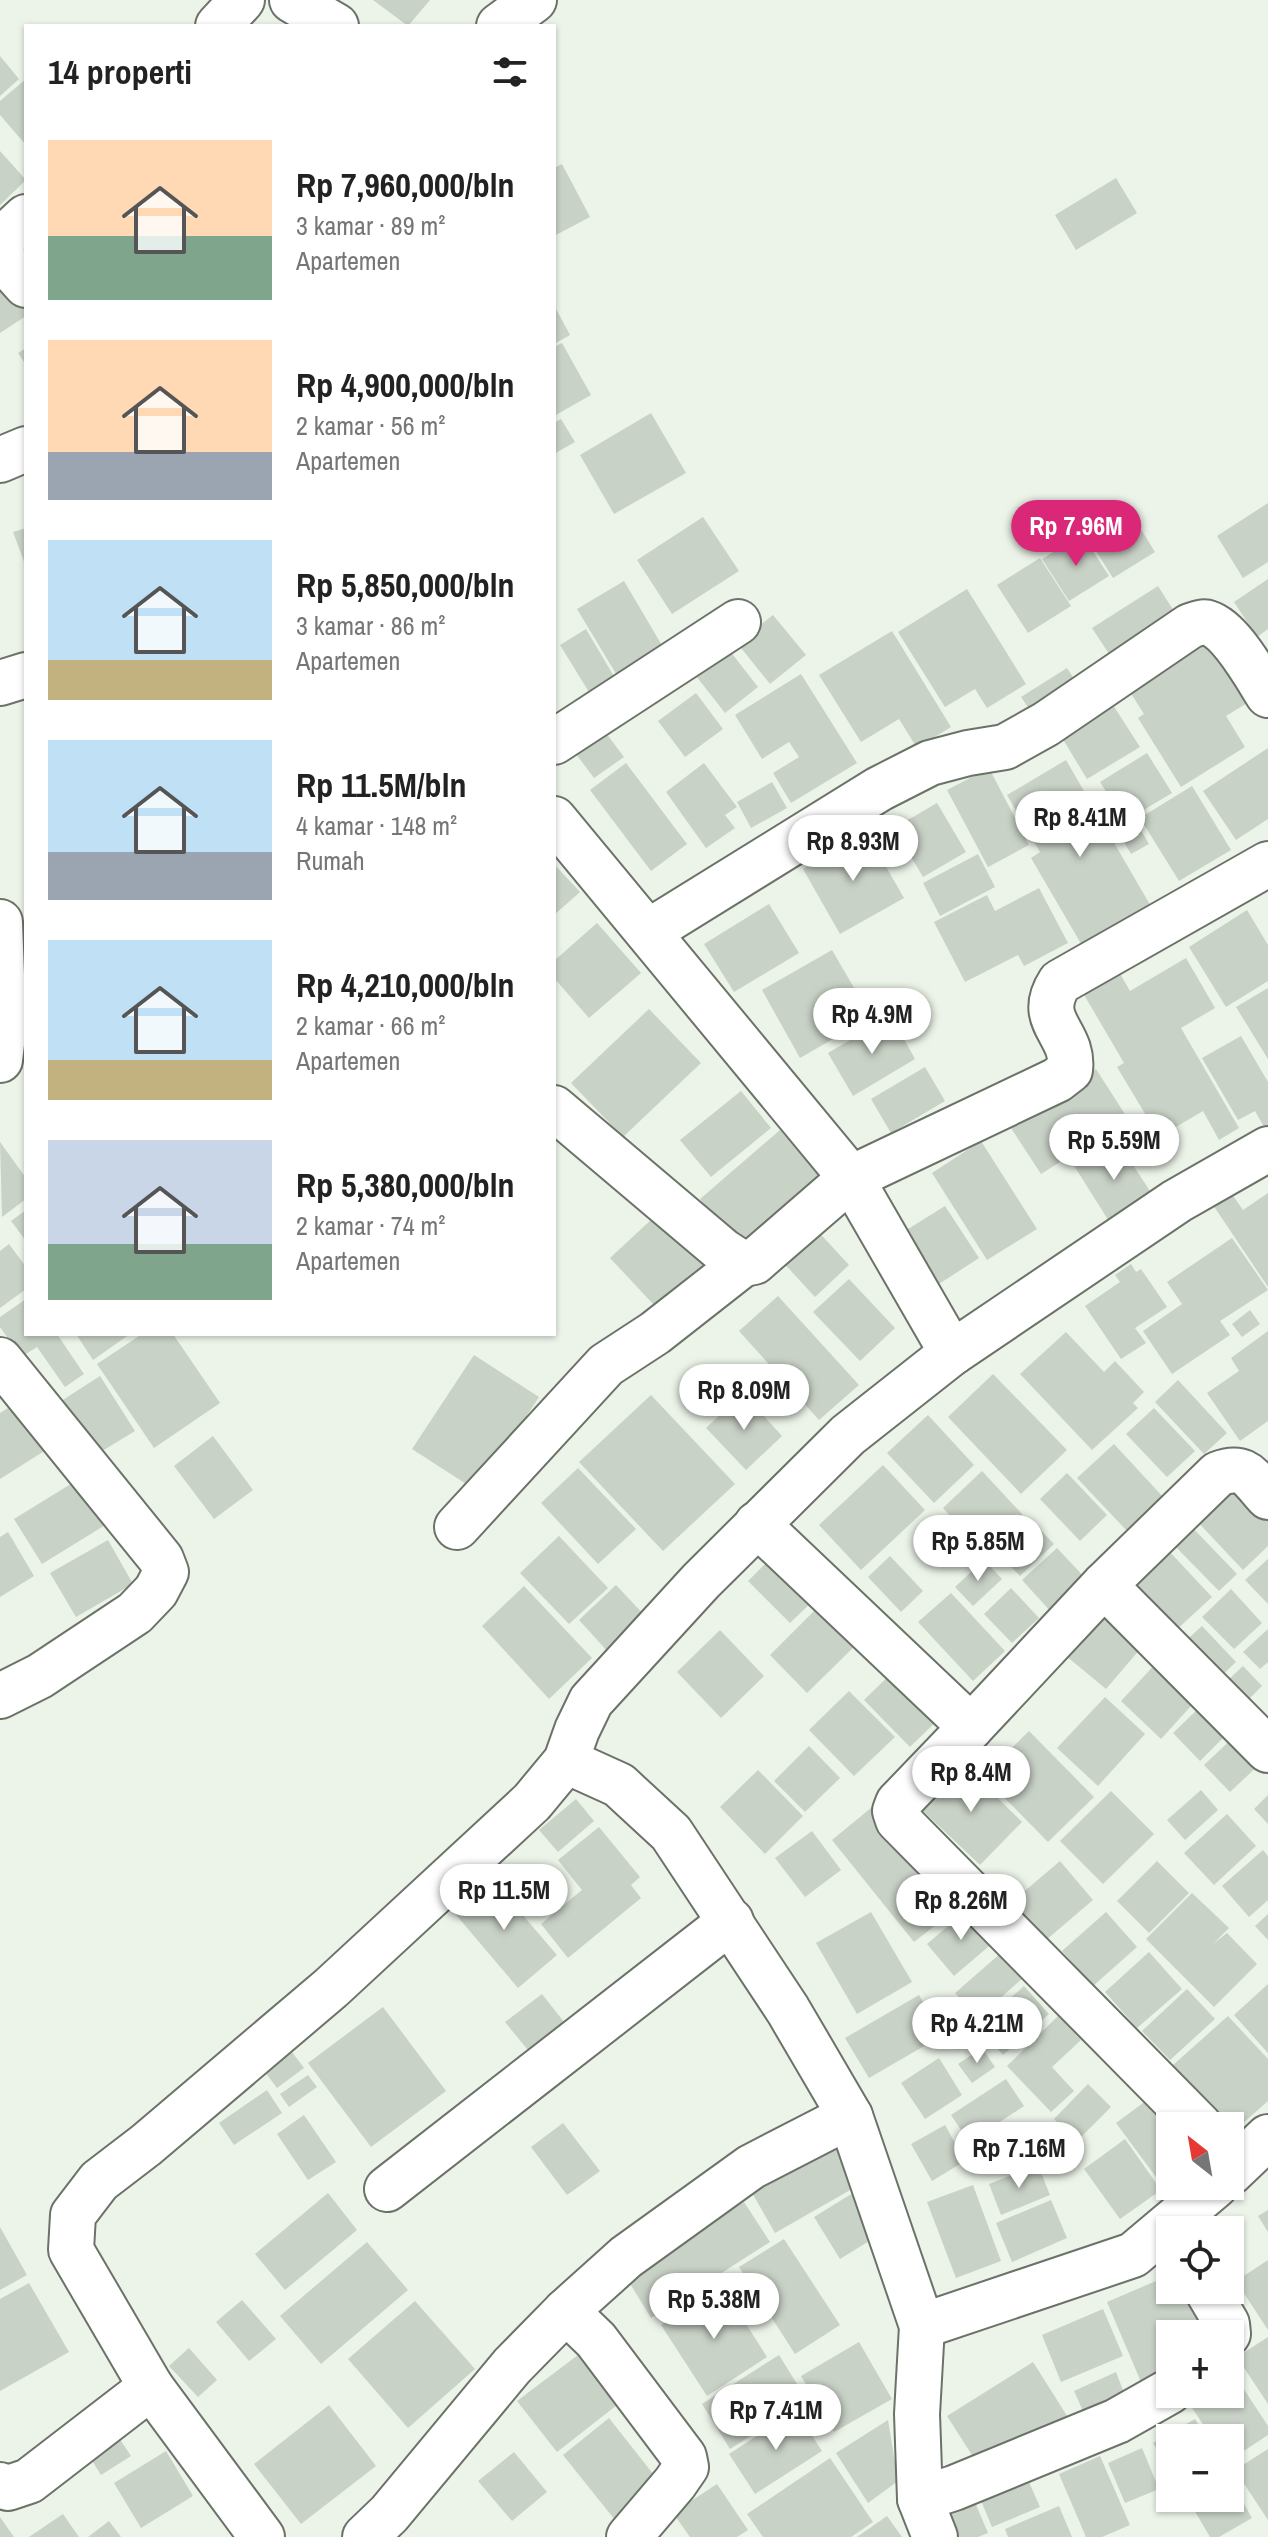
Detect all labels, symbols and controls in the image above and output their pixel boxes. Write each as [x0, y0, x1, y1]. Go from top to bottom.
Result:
text: 14 properti [48, 49, 192, 95]
icon: filters [488, 50, 532, 94]
text: Rp 7,960,000/bln [296, 162, 515, 208]
icon: home [112, 172, 208, 268]
text: 3 kamar · 89 m² [296, 208, 445, 243]
text: Apartemen [296, 243, 400, 278]
text: Rp 4,900,000/bln [296, 362, 515, 408]
icon: home [112, 372, 208, 468]
text: 2 kamar · 56 m² [296, 408, 445, 443]
text: Apartemen [296, 443, 400, 478]
pin: Rp 7.96M [993, 500, 1159, 568]
text: Rp 7.96M [1029, 508, 1123, 543]
text: Rp 5,850,000/bln [296, 562, 515, 608]
icon: home [112, 572, 208, 668]
text: 3 kamar · 86 m² [296, 608, 445, 643]
text: Apartemen [296, 643, 400, 678]
text: Rp 11.5M/bln [296, 762, 466, 808]
icon: home [112, 772, 208, 868]
pin: Rp 8.41M [997, 791, 1163, 859]
text: Rp 8.41M [1033, 799, 1127, 834]
text: 4 kamar · 148 m² [296, 808, 457, 843]
pin: Rp 8.93M [770, 815, 936, 883]
text: Rp 8.93M [806, 823, 900, 858]
text: Rumah [296, 843, 365, 878]
text: Rp 4,210,000/bln [296, 962, 515, 1008]
icon: home [112, 972, 208, 1068]
pin: Rp 4.9M [798, 988, 946, 1056]
text: Rp 4.9M [831, 996, 913, 1031]
text: 2 kamar · 66 m² [296, 1008, 445, 1043]
text: Apartemen [296, 1043, 400, 1078]
pin: Rp 5.59M [1031, 1114, 1197, 1182]
text: Rp 5.59M [1067, 1122, 1161, 1157]
text: Rp 5,380,000/bln [296, 1162, 515, 1208]
icon: home [112, 1172, 208, 1268]
text: 2 kamar · 74 m² [296, 1208, 445, 1243]
text: Apartemen [296, 1243, 400, 1278]
pin: Rp 8.09M [661, 1364, 827, 1432]
text: Rp 8.09M [697, 1372, 791, 1407]
pin: Rp 5.85M [895, 1515, 1061, 1583]
text: Rp 5.85M [931, 1523, 1025, 1558]
pin: Rp 8.4M [897, 1746, 1045, 1814]
text: Rp 8.4M [930, 1754, 1012, 1789]
pin: Rp 11.5M [421, 1864, 587, 1932]
text: Rp 11.5M [458, 1872, 550, 1907]
pin: Rp 8.26M [878, 1874, 1044, 1942]
text: Rp 8.26M [914, 1882, 1008, 1917]
pin: Rp 4.21M [894, 1997, 1060, 2065]
text: Rp 4.21M [930, 2005, 1024, 2040]
north arrow [1156, 2112, 1244, 2200]
map controls [1156, 2112, 1244, 2512]
pin: Rp 7.16M [936, 2122, 1102, 2190]
text: Rp 7.16M [972, 2130, 1066, 2165]
button: locate [1156, 2216, 1244, 2304]
pin: Rp 5.38M [631, 2273, 797, 2341]
text: Rp 5.38M [667, 2281, 761, 2316]
button: + [1156, 2320, 1244, 2408]
pin: Rp 7.41M [693, 2384, 859, 2452]
text: Rp 7.41M [729, 2392, 823, 2427]
button: − [1156, 2424, 1244, 2512]

